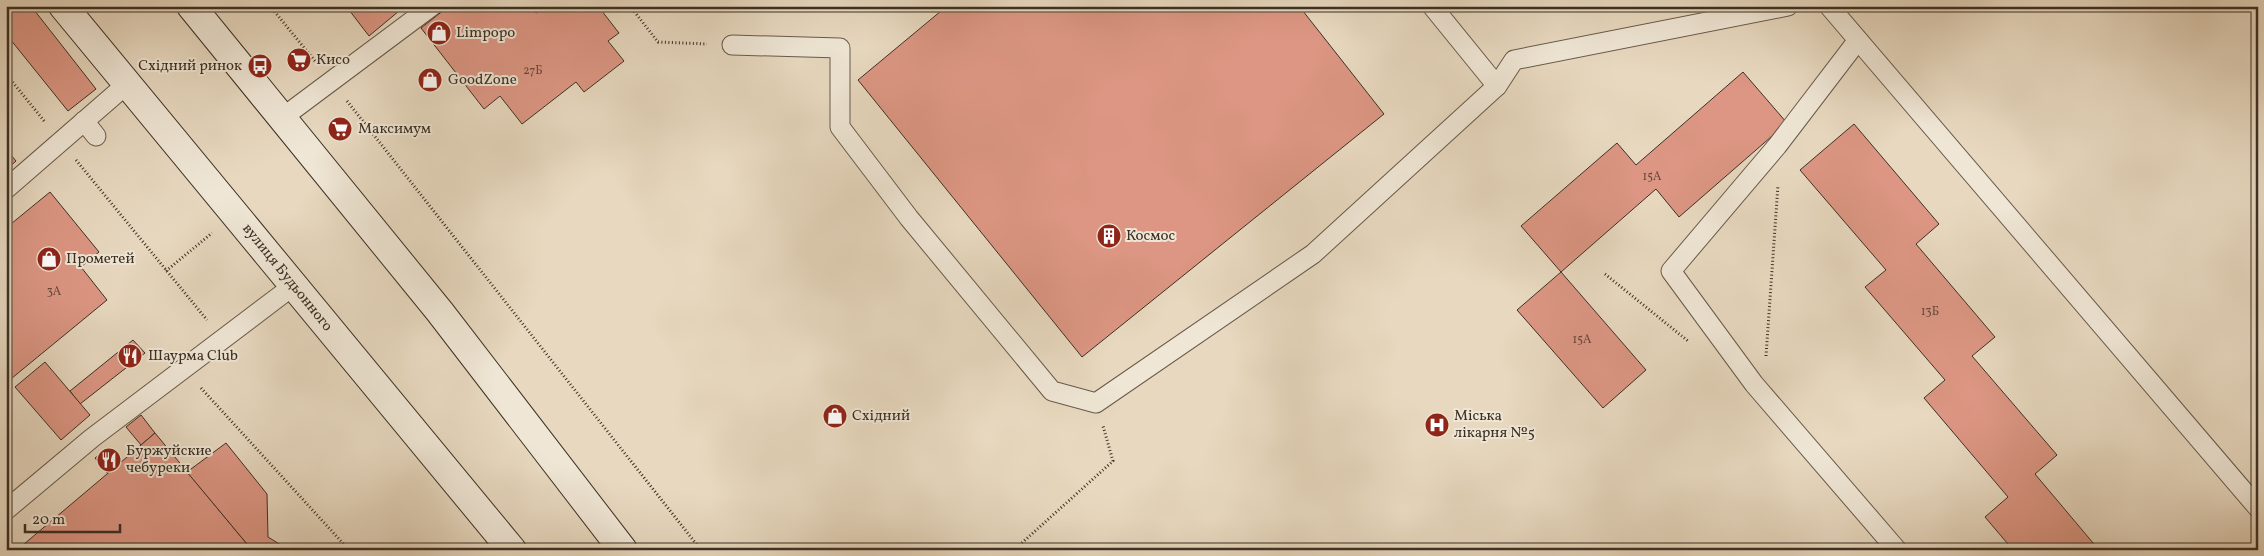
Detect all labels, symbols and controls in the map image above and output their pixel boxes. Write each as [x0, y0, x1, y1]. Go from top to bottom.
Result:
shop icon: Limpopo [426, 20, 452, 46]
place label: Limpopo [456, 23, 515, 44]
supermarket icon: Кисо [286, 47, 312, 73]
place label: Кисо [316, 50, 350, 71]
bus stop icon: Східний ринок [247, 53, 273, 79]
place label: Східний ринок [138, 56, 242, 77]
house number: 27Б [523, 63, 543, 79]
shop icon: GoodZone [417, 67, 443, 93]
place label: GoodZone [448, 70, 517, 91]
supermarket icon: Максимум [327, 116, 353, 142]
place label: Максимум [358, 119, 431, 140]
house number: 15А [1643, 169, 1662, 185]
street label: вулиця Будьонного [237, 220, 337, 336]
building icon: Космос [1096, 223, 1122, 249]
place label: Космос [1126, 226, 1176, 247]
shop icon: Прометей [36, 246, 62, 272]
place label: Прометей [66, 249, 135, 270]
house number: 3А [47, 284, 62, 300]
house number: 13Б [1921, 304, 1939, 320]
house number: 15А [1573, 332, 1592, 348]
restaurant icon: Шаурма Club [117, 343, 143, 369]
place label: Шаурма Club [148, 346, 238, 367]
shop icon: Східний [822, 403, 848, 429]
place label: Східний [852, 406, 910, 427]
place label: Міська лікарня №5 [1454, 406, 1535, 444]
hospital icon: Міська лікарня №5 [1424, 412, 1450, 438]
place label: Буржуйские чебуреки [126, 441, 212, 479]
restaurant icon: Буржуйские чебуреки [96, 447, 122, 473]
scale bar [25, 501, 120, 533]
text: 20 m [32, 510, 65, 531]

